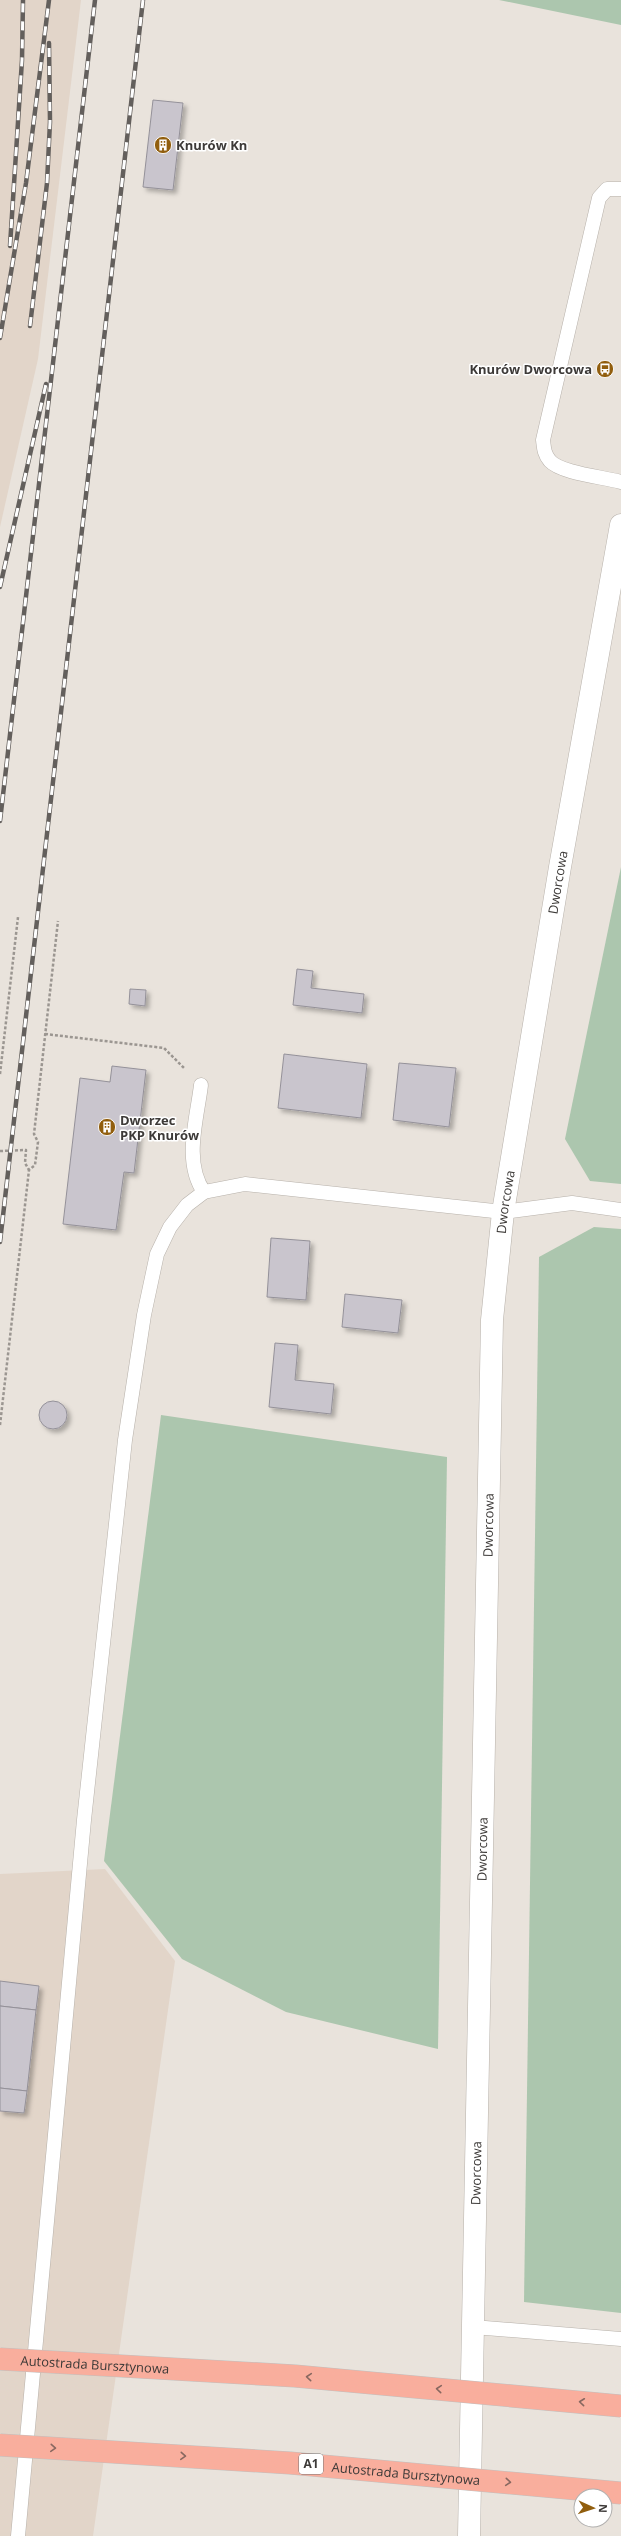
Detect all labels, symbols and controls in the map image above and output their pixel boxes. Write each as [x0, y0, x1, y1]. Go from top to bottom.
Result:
building icon: Knurów Kn [153, 135, 173, 155]
place label: Knurów Kn [176, 136, 247, 154]
bus stop icon: Knurów Dworcowa [595, 359, 615, 379]
place label: Knurów Dworcowa [469, 360, 592, 378]
street label: Dworcowa [543, 849, 572, 915]
place label: Dworzec PKP Knurów [120, 1111, 199, 1144]
building icon: Dworzec PKP Knurów [97, 1117, 117, 1137]
street label: Dworcowa [492, 1169, 519, 1235]
street label: Dworcowa [479, 1493, 498, 1557]
street label: Dworcowa [472, 1817, 492, 1881]
street label: Dworcowa [466, 2141, 485, 2205]
street label: Autostrada Bursztynowa [20, 2351, 170, 2378]
one-way arrow [306, 2373, 312, 2382]
one-way arrow [436, 2385, 442, 2394]
one-way arrow [579, 2398, 585, 2407]
one-way arrow [50, 2443, 56, 2452]
one-way arrow [180, 2451, 186, 2460]
road number: A1 [299, 2454, 323, 2474]
street label: Autostrada Bursztynowa [331, 2458, 481, 2489]
one-way arrow [505, 2477, 511, 2486]
north arrow [573, 2488, 613, 2528]
text: N [596, 2504, 611, 2513]

